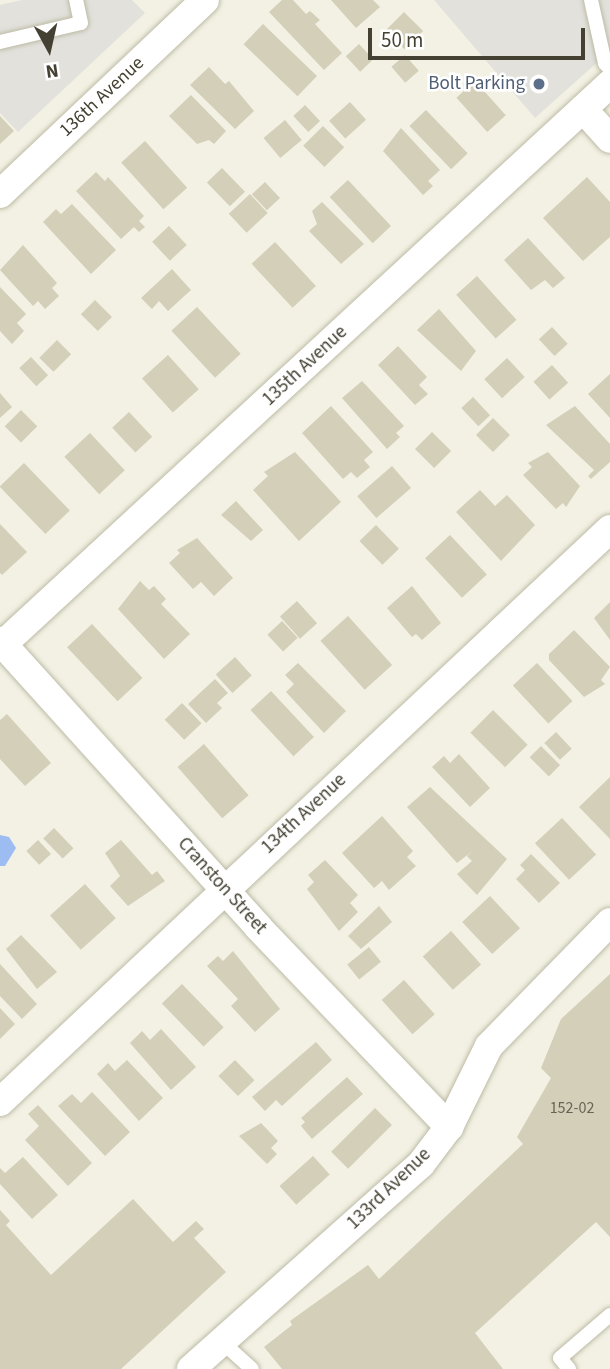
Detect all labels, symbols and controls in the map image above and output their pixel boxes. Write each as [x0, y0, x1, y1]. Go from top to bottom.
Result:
north arrow [14, 14, 84, 84]
scale bar [372, 14, 589, 58]
text: 50 m [381, 25, 423, 55]
street label: 136th Avenue [55, 52, 149, 142]
text: N [44, 56, 60, 85]
place label: Bolt Parking [428, 73, 525, 95]
marker: Bolt Parking [531, 76, 547, 92]
street label: 135th Avenue [258, 321, 352, 411]
street label: 134th Avenue [257, 769, 351, 859]
street label: Cranston Street [172, 833, 272, 939]
house number: 152-02 [550, 1098, 594, 1118]
street label: 133rd Avenue [342, 1143, 436, 1235]

